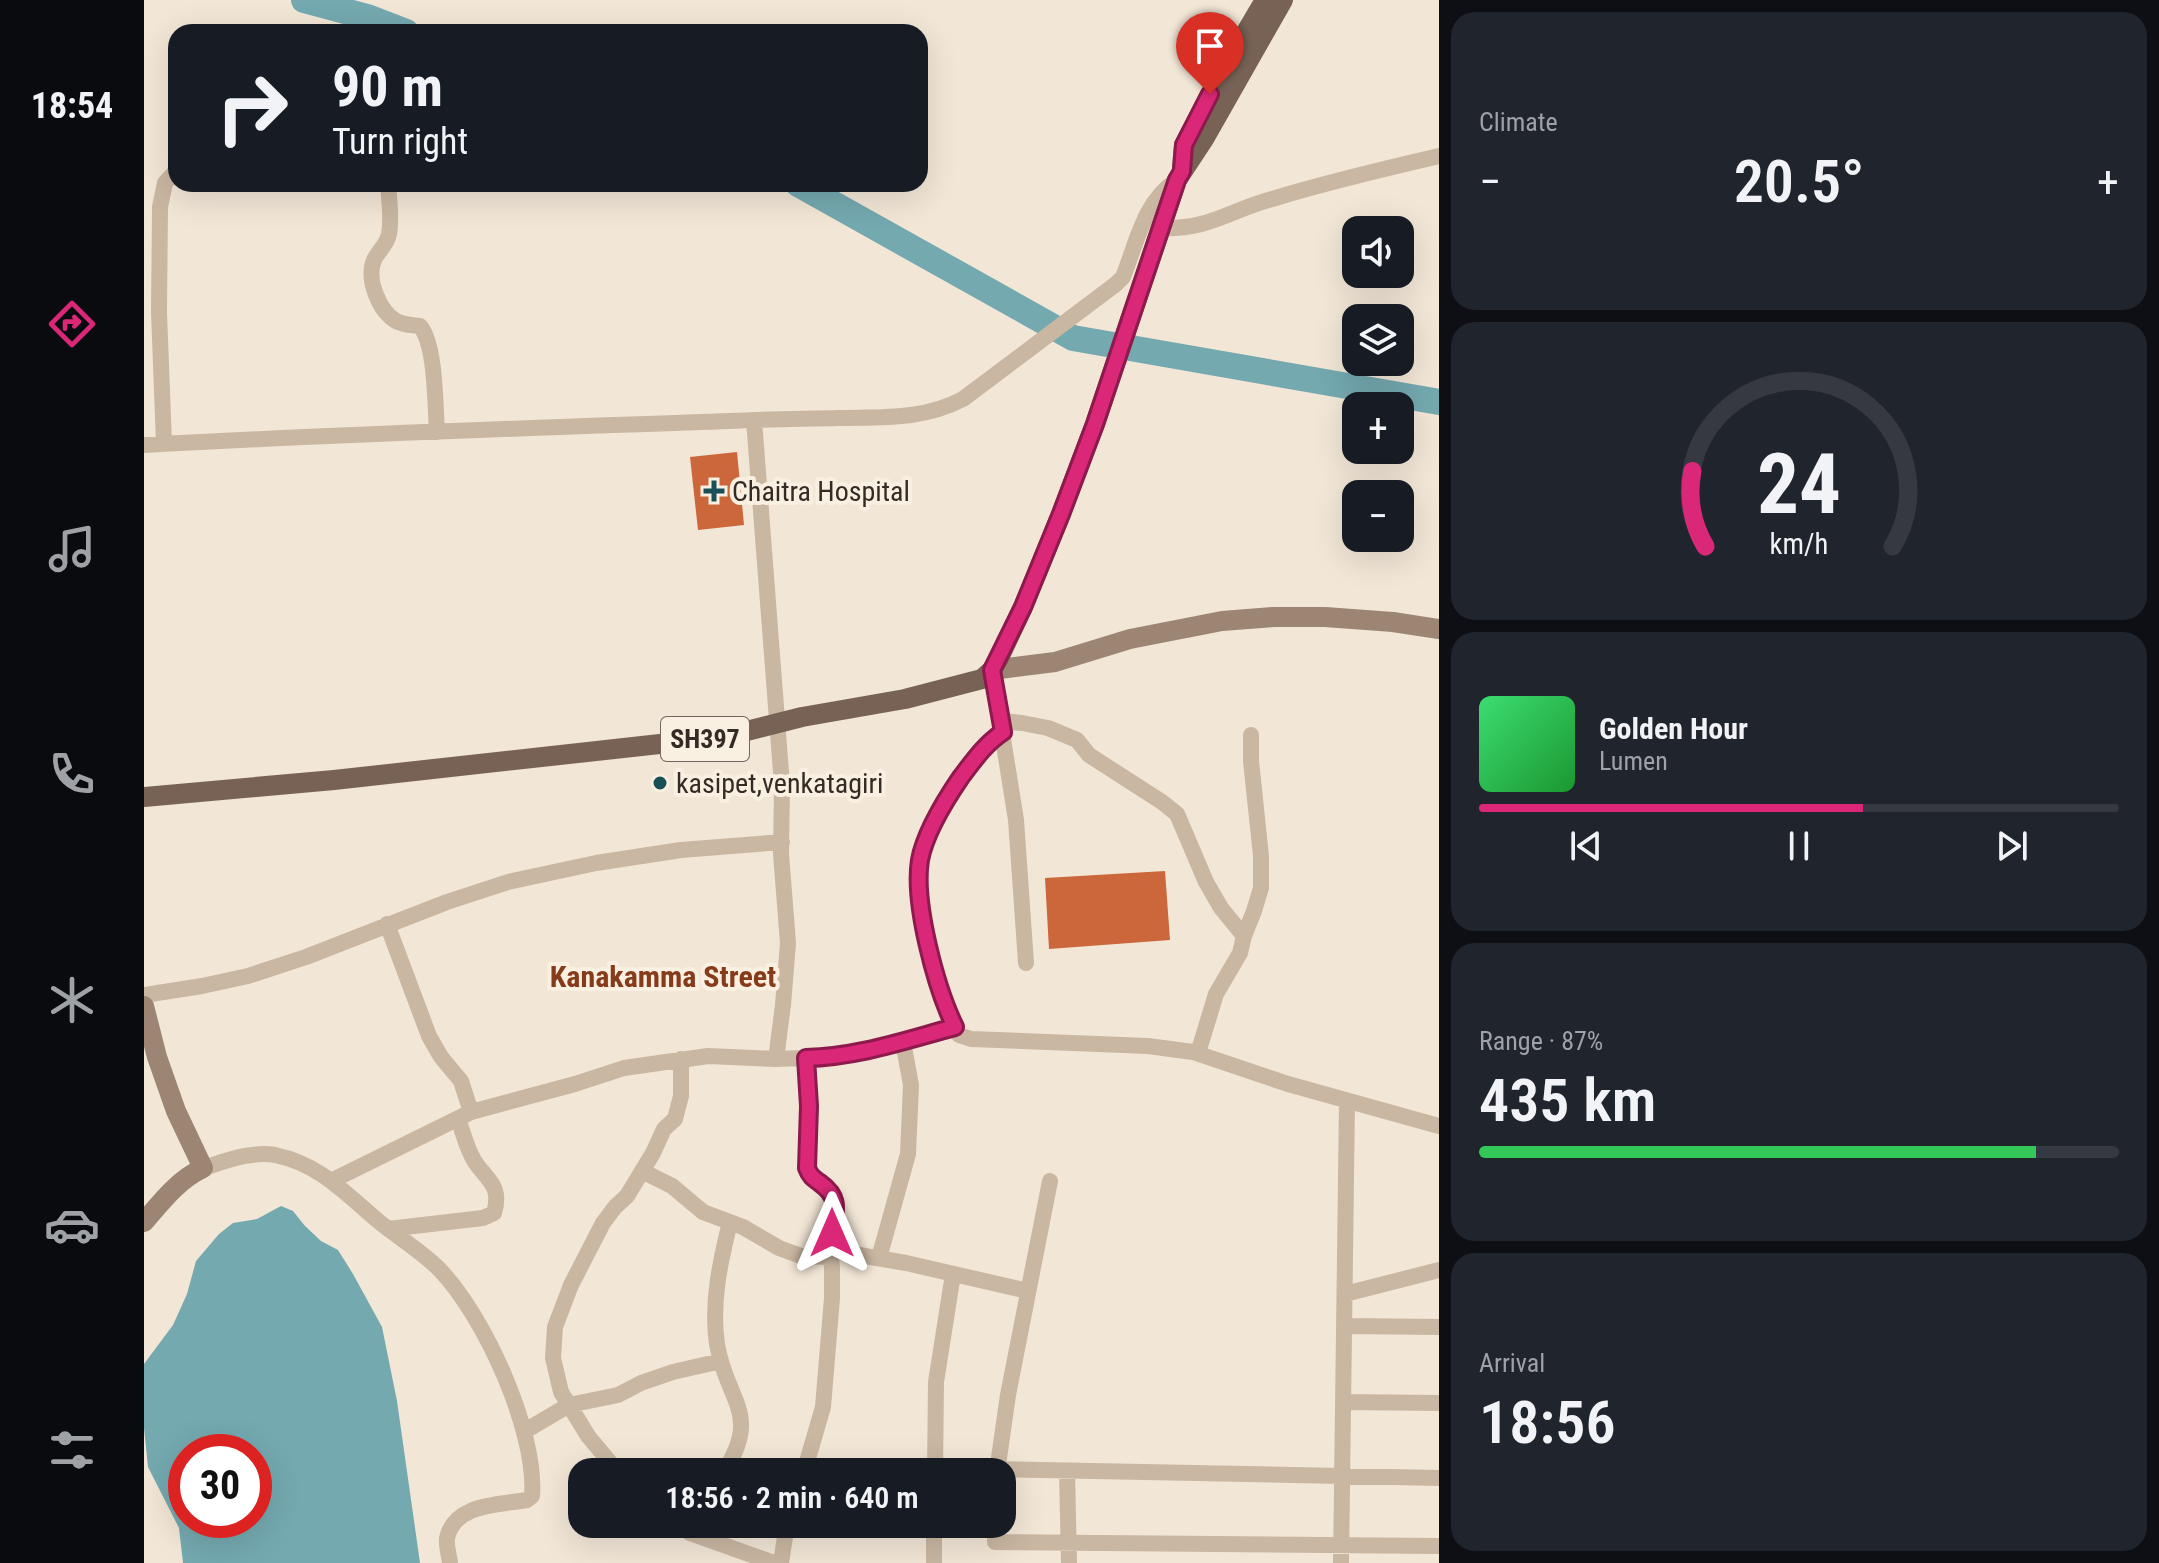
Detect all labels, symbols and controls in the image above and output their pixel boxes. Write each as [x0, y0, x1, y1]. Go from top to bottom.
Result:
pin [1176, 12, 1244, 94]
icon: arrive [1188, 24, 1232, 68]
text: 90 m [332, 54, 443, 120]
icon: right [200, 56, 304, 160]
text: 18:54 [31, 85, 113, 127]
text: Climate [1479, 107, 1558, 137]
text: Turn right [332, 121, 468, 163]
text: 20.5° [1734, 146, 1864, 217]
text: − [1479, 156, 1501, 208]
text: + [2097, 156, 2119, 208]
map controls [1342, 216, 1414, 552]
button: sound [1342, 216, 1414, 288]
icon: directions [44, 296, 100, 352]
button: layers [1342, 304, 1414, 376]
button: + [1342, 392, 1414, 464]
text: 24 [1757, 436, 1841, 533]
place label: Chaitra Hospital [732, 475, 910, 508]
marker: Chaitra Hospital [703, 480, 725, 502]
button: − [1342, 480, 1414, 552]
icon: music [44, 521, 100, 577]
text: km/h [1770, 527, 1828, 561]
text: Golden Hour [1599, 711, 1748, 746]
road number: SH397 [661, 717, 749, 761]
icon: phone [44, 746, 100, 802]
text: Lumen [1599, 746, 1668, 776]
place label: kasipet,venkatagiri [676, 767, 883, 800]
marker: kasipet,venkatagiri [651, 774, 669, 792]
icon: previous [1564, 824, 1608, 868]
icon: pause [1777, 824, 1821, 868]
icon: next [1990, 824, 2034, 868]
district label: Kanakamma Street [550, 959, 776, 994]
icon: climate [44, 972, 100, 1028]
text: Range · 87% [1479, 1026, 1603, 1056]
text: 435 km [1479, 1065, 1656, 1136]
position arrow [790, 1191, 874, 1275]
icon: car [44, 1197, 100, 1253]
text: Arrival [1479, 1348, 1545, 1378]
text: 18:56 [1479, 1387, 1616, 1458]
icon: filters [44, 1422, 100, 1478]
speed limit sign: 30 [168, 1434, 272, 1538]
text: 18:56 · 2 min · 640 m [665, 1480, 919, 1515]

